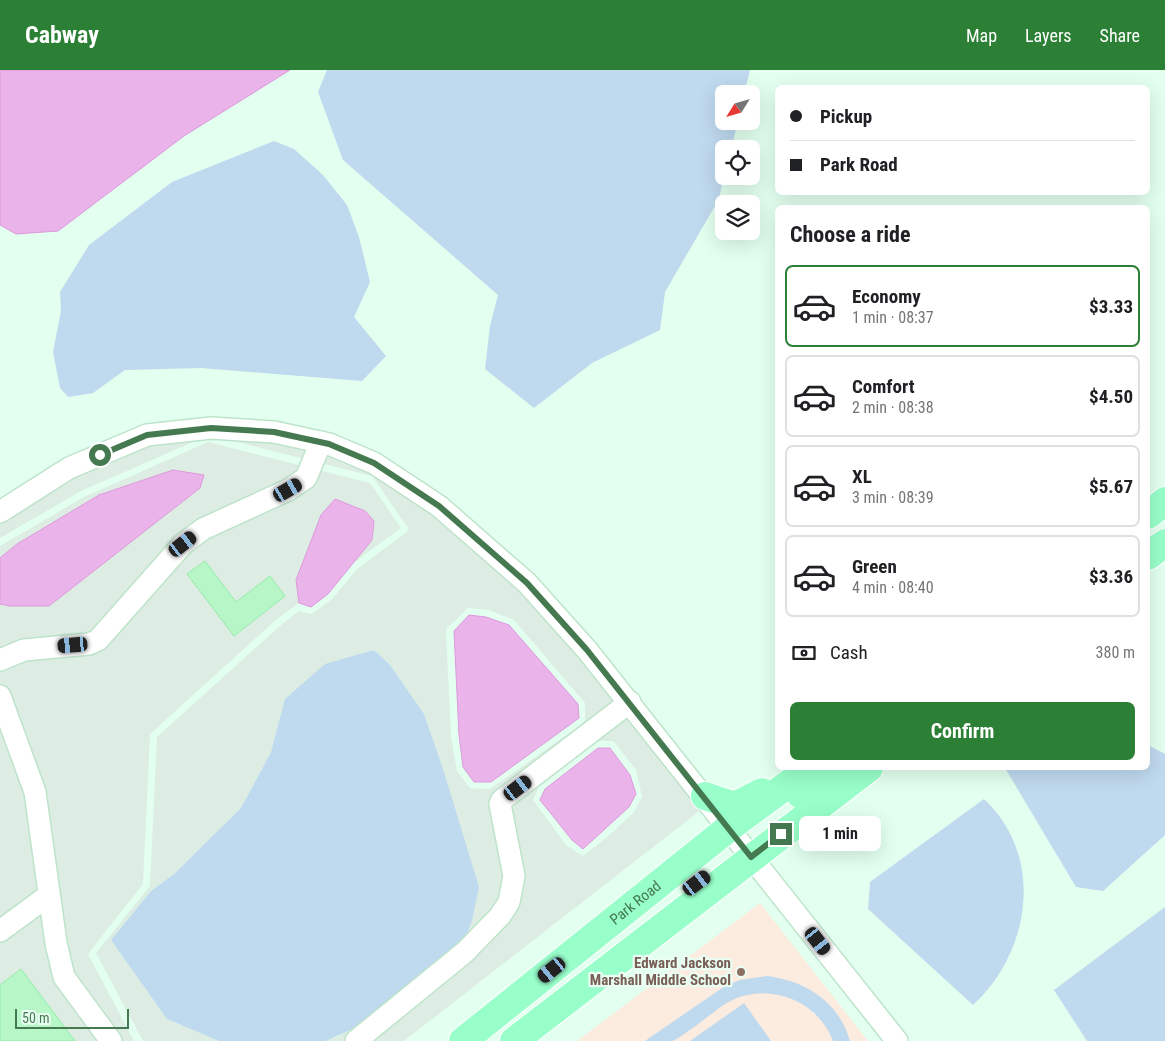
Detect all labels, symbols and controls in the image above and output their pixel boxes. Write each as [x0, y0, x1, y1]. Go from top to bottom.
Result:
text: Cabway [25, 21, 99, 49]
text: Map [966, 25, 997, 46]
text: Layers [1025, 25, 1072, 46]
text: Share [1100, 25, 1140, 46]
north arrow [715, 85, 760, 130]
map controls [715, 85, 760, 240]
text: Pickup [820, 105, 872, 128]
button: locate [715, 140, 760, 185]
text: Park Road [820, 153, 898, 176]
button: layers [715, 195, 760, 240]
text: Choose a ride [790, 222, 911, 247]
icon: car [792, 284, 837, 329]
text: Economy [852, 285, 921, 308]
text: $3.33 [1089, 295, 1133, 318]
text: 1 min · 08:37 [852, 308, 934, 327]
icon: car [792, 374, 837, 419]
text: Comfort [852, 375, 915, 398]
text: $4.50 [1089, 385, 1133, 408]
text: 2 min · 08:38 [852, 398, 934, 417]
route start [89, 444, 111, 466]
icon: car [792, 464, 837, 509]
text: XL [852, 465, 872, 488]
text: $5.67 [1089, 475, 1133, 498]
car [271, 476, 304, 504]
text: 3 min · 08:39 [852, 488, 934, 507]
car [166, 529, 199, 559]
icon: car [792, 554, 837, 599]
text: Green [852, 555, 897, 578]
text: $3.36 [1089, 565, 1133, 588]
text: 4 min · 08:40 [852, 578, 934, 597]
car [57, 636, 88, 654]
icon: cash [790, 639, 818, 667]
text: Cash [830, 641, 868, 664]
text: 380 m [1096, 643, 1135, 662]
button: Confirm [790, 702, 1135, 760]
car [501, 773, 534, 803]
callout: 1 min [798, 816, 881, 852]
route end [770, 823, 792, 845]
text: 1 min [822, 824, 858, 843]
car [680, 868, 713, 898]
street label: Park Road [606, 877, 665, 929]
car [802, 925, 833, 957]
place label: Edward Jackson Marshall Middle School [590, 954, 731, 989]
car [535, 955, 568, 985]
marker: Edward Jackson Marshall Middle School [735, 966, 747, 978]
scale bar [15, 1006, 129, 1029]
text: 50 m [22, 1010, 50, 1026]

